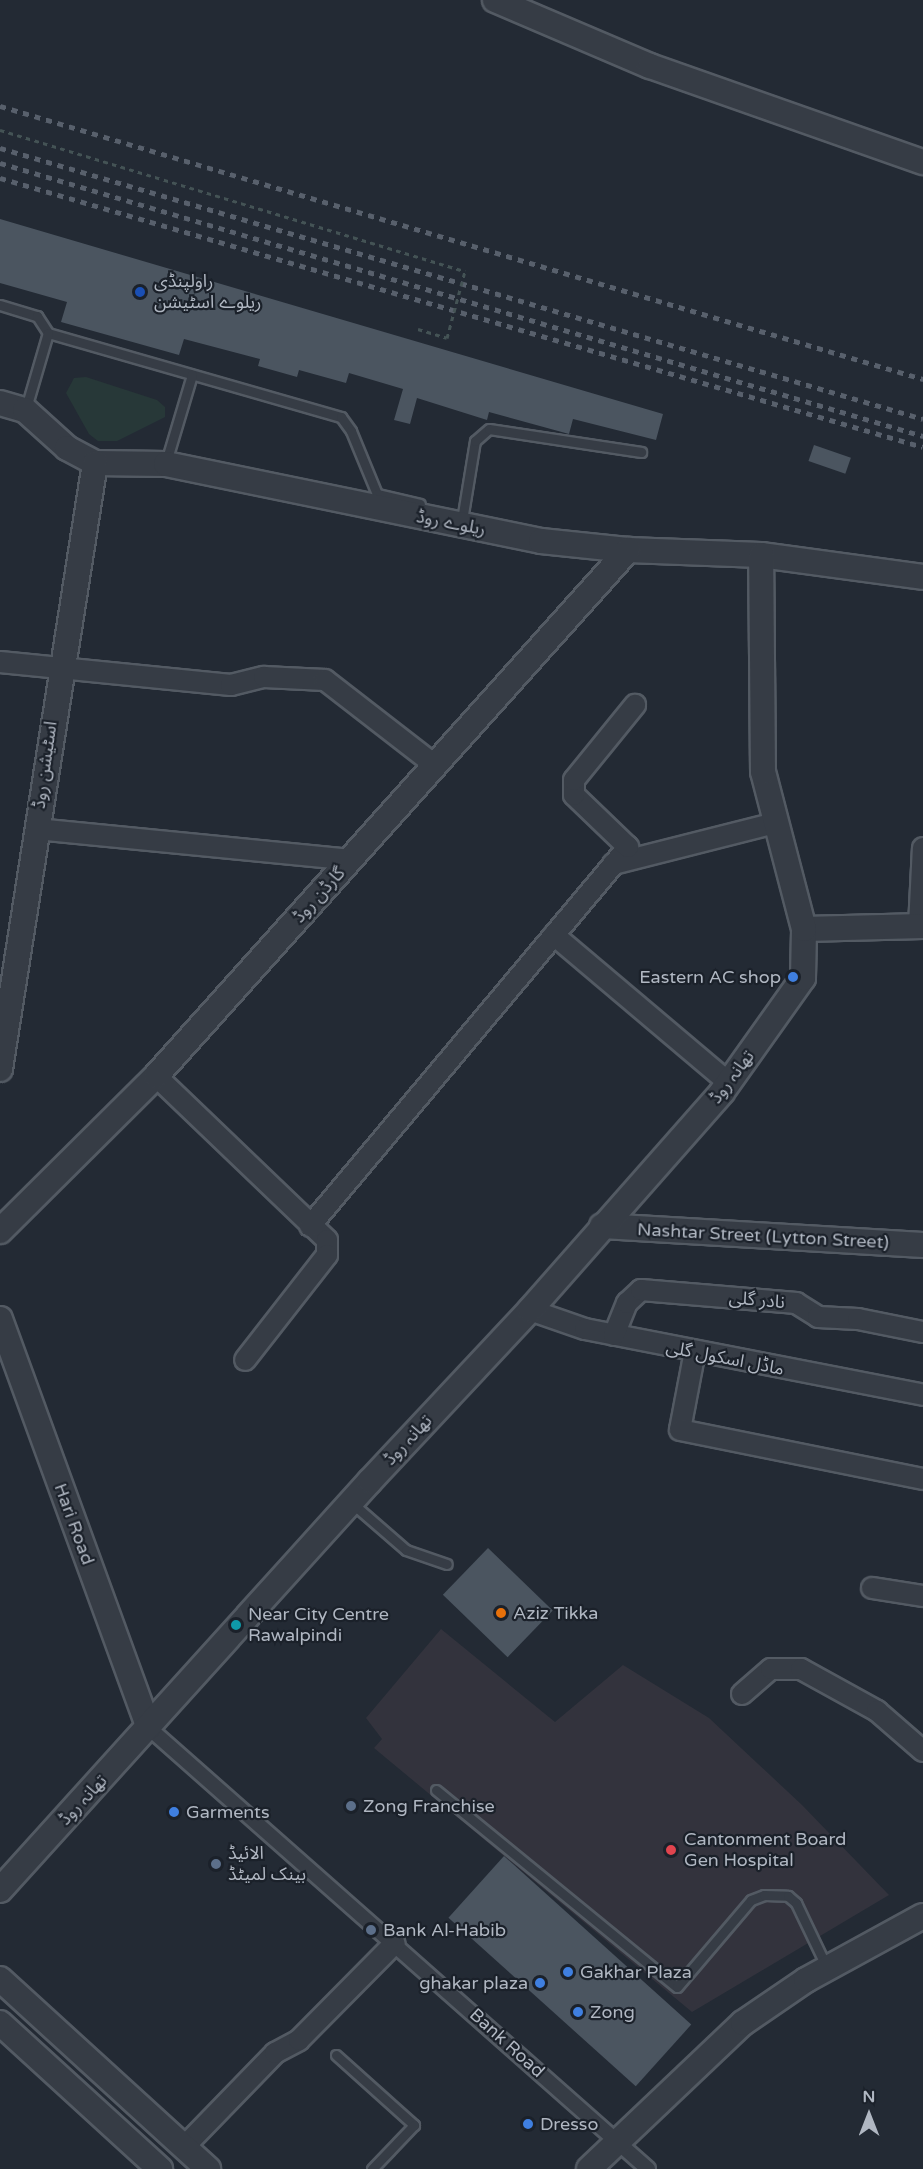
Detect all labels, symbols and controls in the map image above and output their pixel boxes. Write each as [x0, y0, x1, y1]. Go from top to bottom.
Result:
place label: راولپنڈی ریلوے اسٹیشن [154, 271, 261, 314]
marker: راولپنڈی ریلوے اسٹیشن [131, 283, 149, 301]
street label: ریلوے روڈ [414, 506, 488, 540]
street label: اسٹیشن روڈ [28, 720, 62, 810]
street label: گارڈن روڈ [288, 863, 350, 927]
place label: Eastern AC shop [639, 966, 781, 988]
marker: Eastern AC shop [786, 970, 800, 984]
street label: تھانہ روڈ [705, 1046, 759, 1108]
street label: Nashtar Street (Lytton Street) [637, 1219, 889, 1253]
street label: نادر گلی [728, 1287, 786, 1313]
street label: ماڈل اسکول گلی [664, 1336, 786, 1380]
street label: تھانہ روڈ [379, 1410, 437, 1470]
street label: Hari Road [49, 1480, 99, 1568]
place label: Aziz Tikka [513, 1602, 598, 1624]
place label: Near City Centre Rawalpindi [248, 1604, 389, 1646]
marker: Aziz Tikka [494, 1606, 508, 1620]
marker: Near City Centre Rawalpindi [229, 1618, 243, 1632]
street label: تھانہ روڈ [54, 1770, 112, 1830]
place label: Zong Franchise [363, 1795, 495, 1817]
marker: Zong Franchise [344, 1799, 358, 1813]
place label: Garments [186, 1801, 270, 1823]
marker: Garments [167, 1805, 181, 1819]
place label: Cantonment Board Gen Hospital [684, 1829, 846, 1872]
marker: Cantonment Board Gen Hospital [662, 1841, 680, 1859]
place label: الائیڈ بینک لمیٹڈ [228, 1843, 306, 1886]
marker: الائیڈ بینک لمیٹڈ [209, 1857, 223, 1871]
place label: Bank Al-Habib [383, 1919, 506, 1941]
marker: Bank Al-Habib [364, 1923, 378, 1937]
place label: Gakhar Plaza [580, 1961, 692, 1983]
marker: Gakhar Plaza [561, 1965, 575, 1979]
place label: ghakar plaza [419, 1972, 528, 1994]
marker: ghakar plaza [533, 1976, 547, 1990]
place label: Zong [590, 2001, 635, 2023]
street label: Bank Road [465, 2004, 549, 2082]
marker: Zong [571, 2005, 585, 2019]
north arrow [839, 2085, 899, 2145]
text: N [863, 2087, 875, 2107]
place label: Dresso [540, 2113, 598, 2135]
marker: Dresso [521, 2117, 535, 2131]

